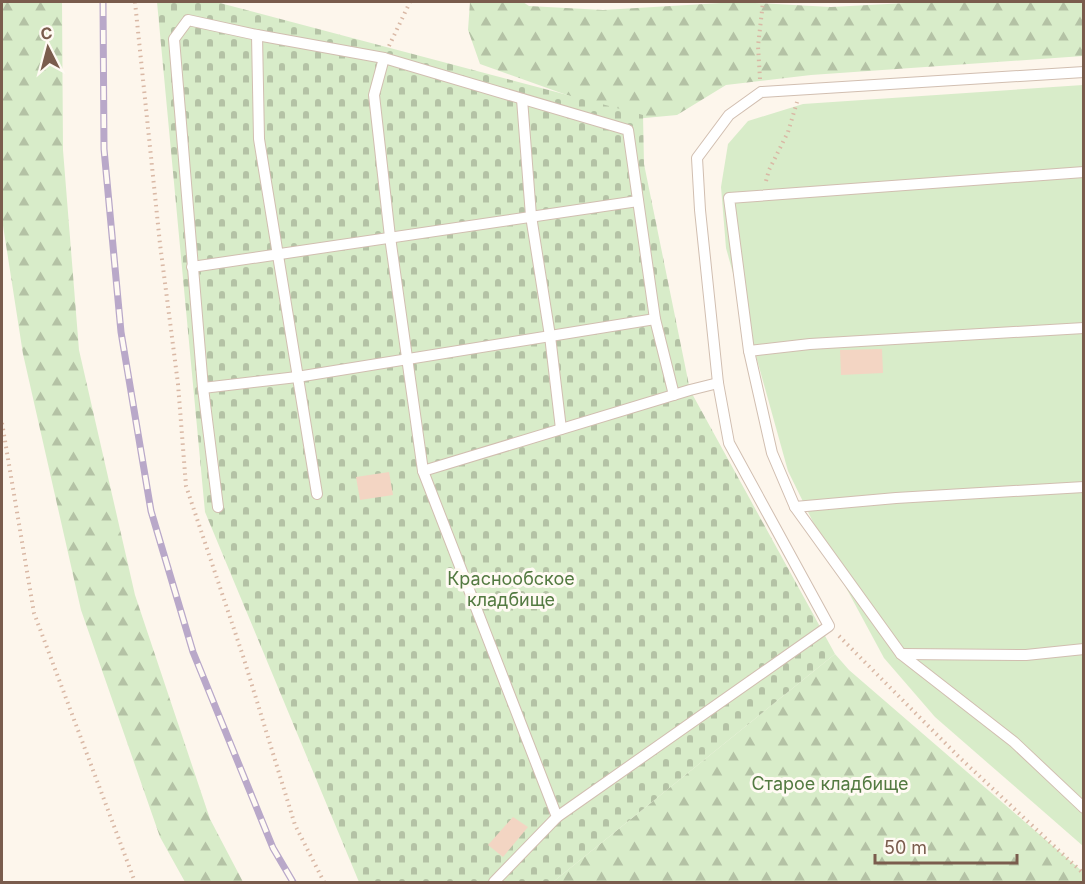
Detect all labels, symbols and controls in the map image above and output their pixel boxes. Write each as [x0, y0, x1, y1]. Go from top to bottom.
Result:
north arrow [18, 18, 78, 78]
text: С [39, 23, 54, 44]
park label: Краснообское кладбище [447, 568, 575, 610]
park label: Старое кладбище [751, 773, 909, 794]
scale bar [875, 827, 1018, 865]
text: 50 m [884, 837, 927, 858]

